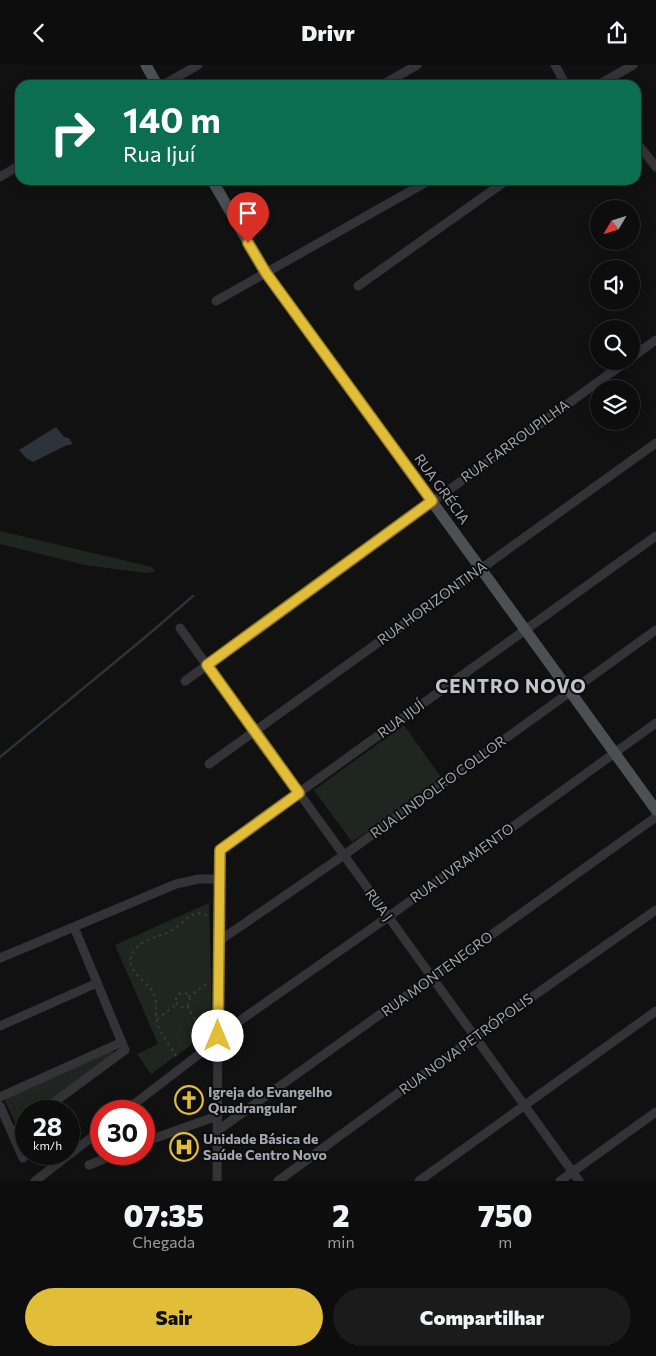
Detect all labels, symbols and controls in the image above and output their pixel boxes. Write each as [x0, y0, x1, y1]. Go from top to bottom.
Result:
icon: back [25, 19, 53, 47]
text: Drivr [301, 19, 355, 46]
icon: share [603, 19, 631, 47]
text: 140 m [123, 97, 221, 140]
icon: right [40, 100, 105, 165]
text: Rua Ijuí [123, 140, 195, 167]
pin [227, 192, 269, 243]
icon: arrive [234, 199, 262, 227]
north arrow [590, 200, 640, 250]
map controls [590, 200, 640, 430]
button: sound [590, 260, 640, 310]
button: search [590, 320, 640, 370]
button: layers [590, 380, 640, 430]
street label: RUA FARROUPILHA [457, 395, 572, 486]
street label: RUA GRÉCIA [411, 450, 474, 527]
street label: RUA HORIZONTINA [374, 557, 490, 648]
district label: CENTRO NOVO [435, 674, 587, 697]
street label: RUA IJUÍ [374, 695, 428, 741]
street label: RUA LINDOLFO COLLOR [367, 732, 509, 841]
street label: RUA LIVRAMENTO [407, 819, 517, 906]
street label: RUA J [362, 885, 397, 924]
street label: RUA MONTENEGRO [378, 928, 496, 1020]
street label: RUA NOVA PETRÓPOLIS [396, 989, 536, 1098]
position arrow [191, 1009, 243, 1061]
place label: Igreja do Evangelho Quadrangular [208, 1083, 332, 1116]
church icon: Igreja do Evangelho Quadrangular [174, 1085, 204, 1115]
speed limit sign: 30 [90, 1100, 155, 1165]
text: 28 [33, 1111, 62, 1141]
place label: Unidade Básica de Saúde Centro Novo [203, 1130, 327, 1163]
hospital icon: Unidade Básica de Saúde Centro Novo [169, 1132, 199, 1162]
text: km/h [33, 1138, 62, 1152]
text: 07:35 [124, 1196, 204, 1233]
text: 2 [332, 1196, 350, 1233]
text: 750 [478, 1196, 533, 1233]
text: Chegada [132, 1232, 195, 1251]
text: min [327, 1232, 355, 1251]
text: m [498, 1232, 512, 1251]
button: Sair [25, 1288, 323, 1346]
button: Compartilhar [333, 1288, 631, 1346]

